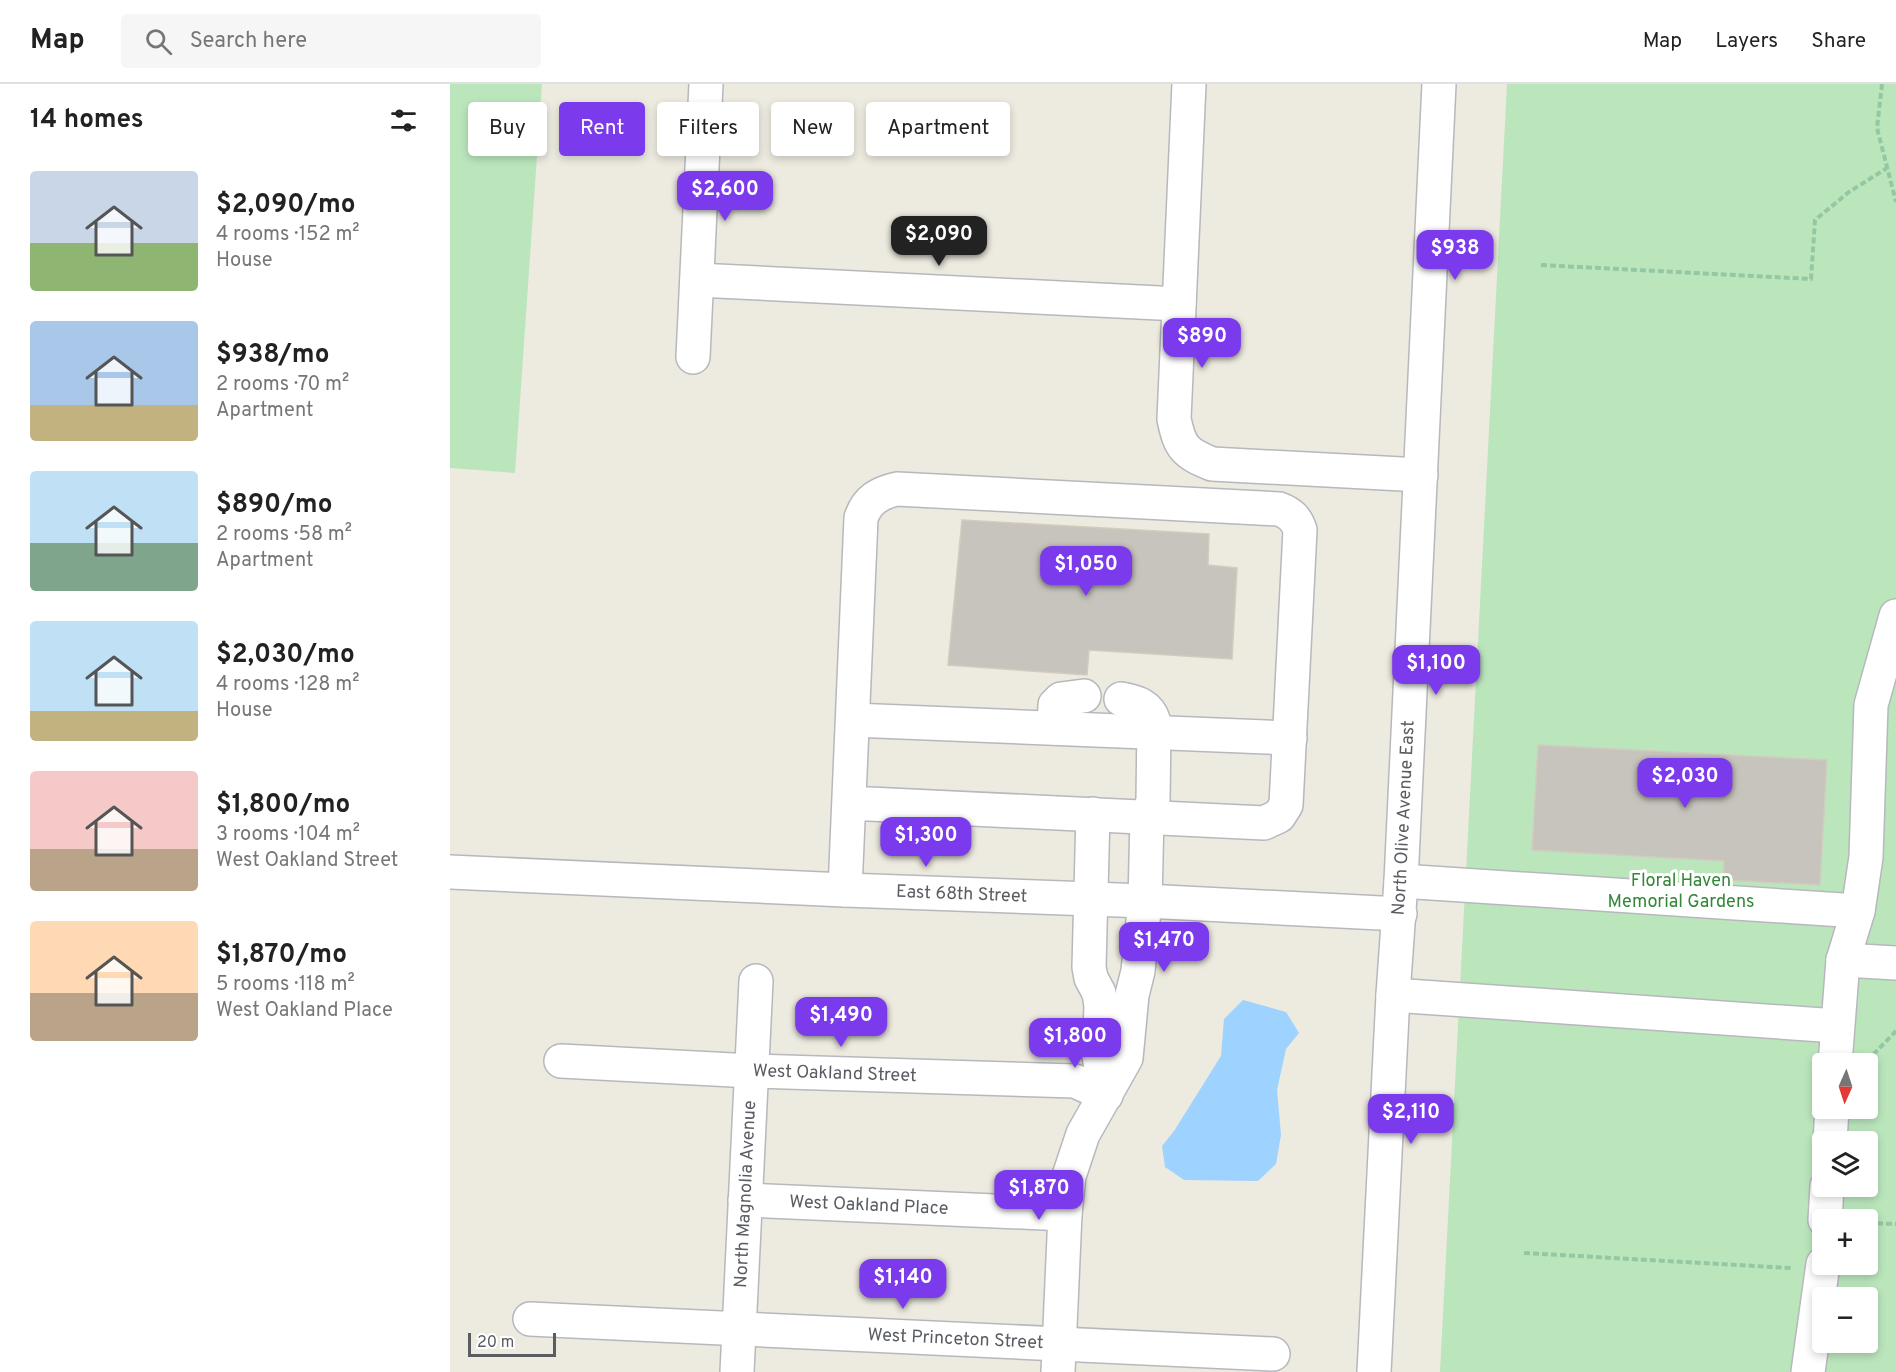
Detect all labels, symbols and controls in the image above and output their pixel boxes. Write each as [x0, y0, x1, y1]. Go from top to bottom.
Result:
search box [121, 14, 541, 68]
text: Map [30, 23, 85, 59]
icon: search [142, 25, 175, 58]
text: Search here [190, 28, 307, 55]
text: Map [1643, 28, 1682, 55]
text: Layers [1715, 28, 1778, 55]
text: Share [1811, 28, 1866, 55]
chip: Buy [468, 102, 547, 156]
chip: Rent [559, 102, 645, 156]
chip: Filters [657, 102, 759, 156]
chip: New [771, 102, 854, 156]
chip: Apartment [866, 102, 1010, 156]
text: 14 homes [30, 104, 144, 137]
icon: filters [387, 104, 420, 137]
pin: $2,600 [676, 171, 774, 222]
text: $2,600 [691, 177, 759, 203]
text: $2,090/mo [216, 189, 356, 222]
icon: home [78, 195, 150, 267]
pin: $2,090 [890, 216, 988, 267]
text: 4 rooms · 152 m² [216, 222, 360, 248]
text: $2,090 [905, 222, 973, 248]
pin: $938 [1419, 230, 1491, 281]
text: $938 [1431, 236, 1479, 262]
text: House [216, 248, 272, 274]
pin: $890 [1166, 318, 1238, 369]
text: $890 [1177, 324, 1227, 350]
text: $938/mo [216, 339, 329, 372]
icon: home [78, 345, 150, 417]
text: 2 rooms · 70 m² [216, 372, 349, 398]
text: Apartment [216, 398, 314, 424]
text: $890/mo [216, 489, 332, 522]
icon: home [78, 495, 150, 567]
text: 2 rooms · 58 m² [216, 522, 352, 548]
pin: $1,050 [1037, 546, 1135, 597]
text: Apartment [216, 548, 314, 574]
text: $1,050 [1054, 552, 1118, 578]
text: $2,030/mo [216, 639, 355, 672]
icon: home [78, 645, 150, 717]
pin: $1,100 [1387, 645, 1485, 696]
text: $1,100 [1406, 651, 1466, 677]
text: 4 rooms · 128 m² [216, 672, 359, 698]
text: House [216, 698, 272, 724]
street label: North Olive Avenue East [1387, 720, 1420, 916]
pin: $2,030 [1636, 758, 1734, 809]
text: $2,030 [1651, 764, 1719, 790]
text: $1,800/mo [216, 789, 350, 822]
icon: home [78, 795, 150, 867]
pin: $1,300 [877, 817, 975, 868]
text: 3 rooms · 104 m² [216, 822, 360, 848]
text: $1,300 [894, 823, 958, 849]
text: West Oakland Street [216, 848, 398, 874]
park label: Floral Haven Memorial Gardens [1608, 870, 1754, 914]
street label: East 68th Street [895, 880, 1028, 908]
pin: $1,470 [1115, 922, 1213, 973]
text: $1,470 [1133, 928, 1195, 954]
text: $1,870/mo [216, 939, 347, 972]
icon: home [78, 945, 150, 1017]
text: 5 rooms · 118 m² [216, 972, 355, 998]
pin: $1,490 [792, 997, 890, 1048]
text: West Oakland Place [216, 998, 393, 1024]
text: $1,490 [809, 1003, 873, 1029]
pin: $1,800 [1026, 1018, 1124, 1069]
text: $1,800 [1043, 1024, 1107, 1050]
north arrow [1812, 1053, 1878, 1119]
map controls [1812, 1053, 1878, 1353]
street label: West Oakland Street [752, 1060, 917, 1088]
pin: $2,110 [1362, 1094, 1460, 1145]
street label: North Magnolia Avenue [730, 1100, 762, 1289]
text: $2,110 [1382, 1100, 1440, 1126]
button: layers [1812, 1131, 1878, 1197]
pin: $1,870 [990, 1170, 1088, 1221]
text: $1,870 [1008, 1176, 1070, 1202]
street label: West Oakland Place [789, 1190, 949, 1220]
button: + [1812, 1209, 1878, 1275]
pin: $1,140 [854, 1259, 952, 1310]
text: $1,140 [873, 1265, 933, 1291]
button: − [1812, 1287, 1878, 1353]
street label: West Princeton Street [867, 1323, 1044, 1355]
scale bar [468, 1330, 556, 1358]
text: 20 m [477, 1333, 514, 1353]

